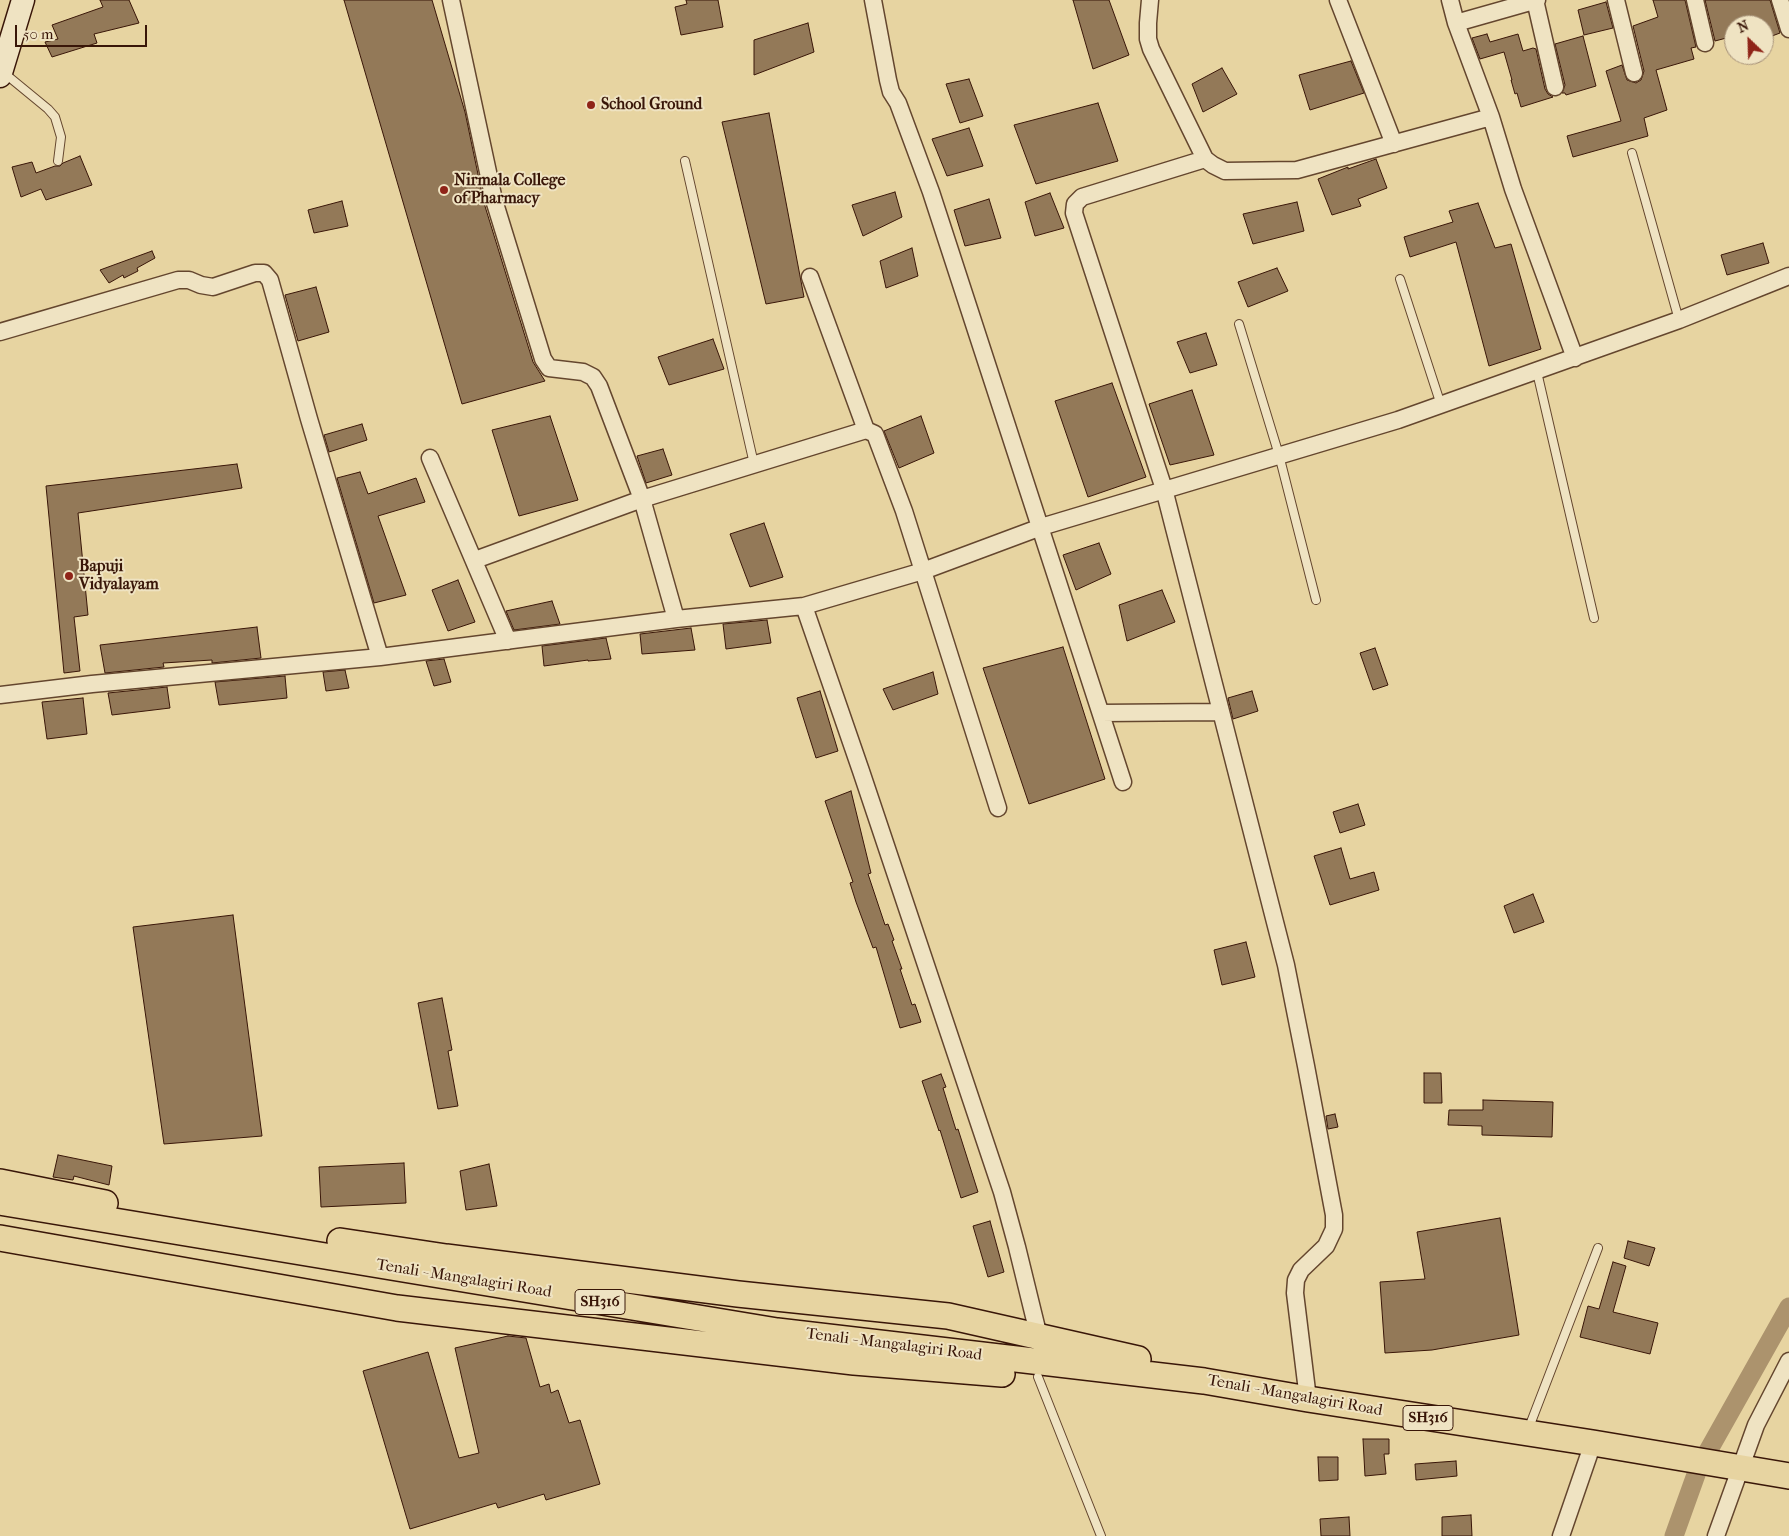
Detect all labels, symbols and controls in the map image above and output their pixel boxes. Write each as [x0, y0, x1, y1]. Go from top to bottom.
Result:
scale bar [18, 15, 150, 47]
north arrow [1724, 15, 1774, 65]
text: N [1735, 17, 1751, 37]
text: 50 m [23, 25, 53, 43]
place label: School Ground [601, 95, 702, 115]
marker: School Ground [585, 99, 597, 111]
place label: Nirmala College of Pharmacy [454, 171, 565, 209]
marker: Nirmala College of Pharmacy [438, 184, 450, 196]
place label: Bapuji Vidyalayam [79, 557, 159, 595]
marker: Bapuji Vidyalayam [63, 570, 75, 582]
street label: Tenali - Mangalagiri Road [375, 1256, 553, 1302]
road number: SH316 [575, 1290, 625, 1314]
street label: Tenali - Mangalagiri Road [805, 1325, 983, 1365]
street label: Tenali - Mangalagiri Road [1206, 1371, 1384, 1421]
road number: SH316 [1403, 1406, 1453, 1430]

